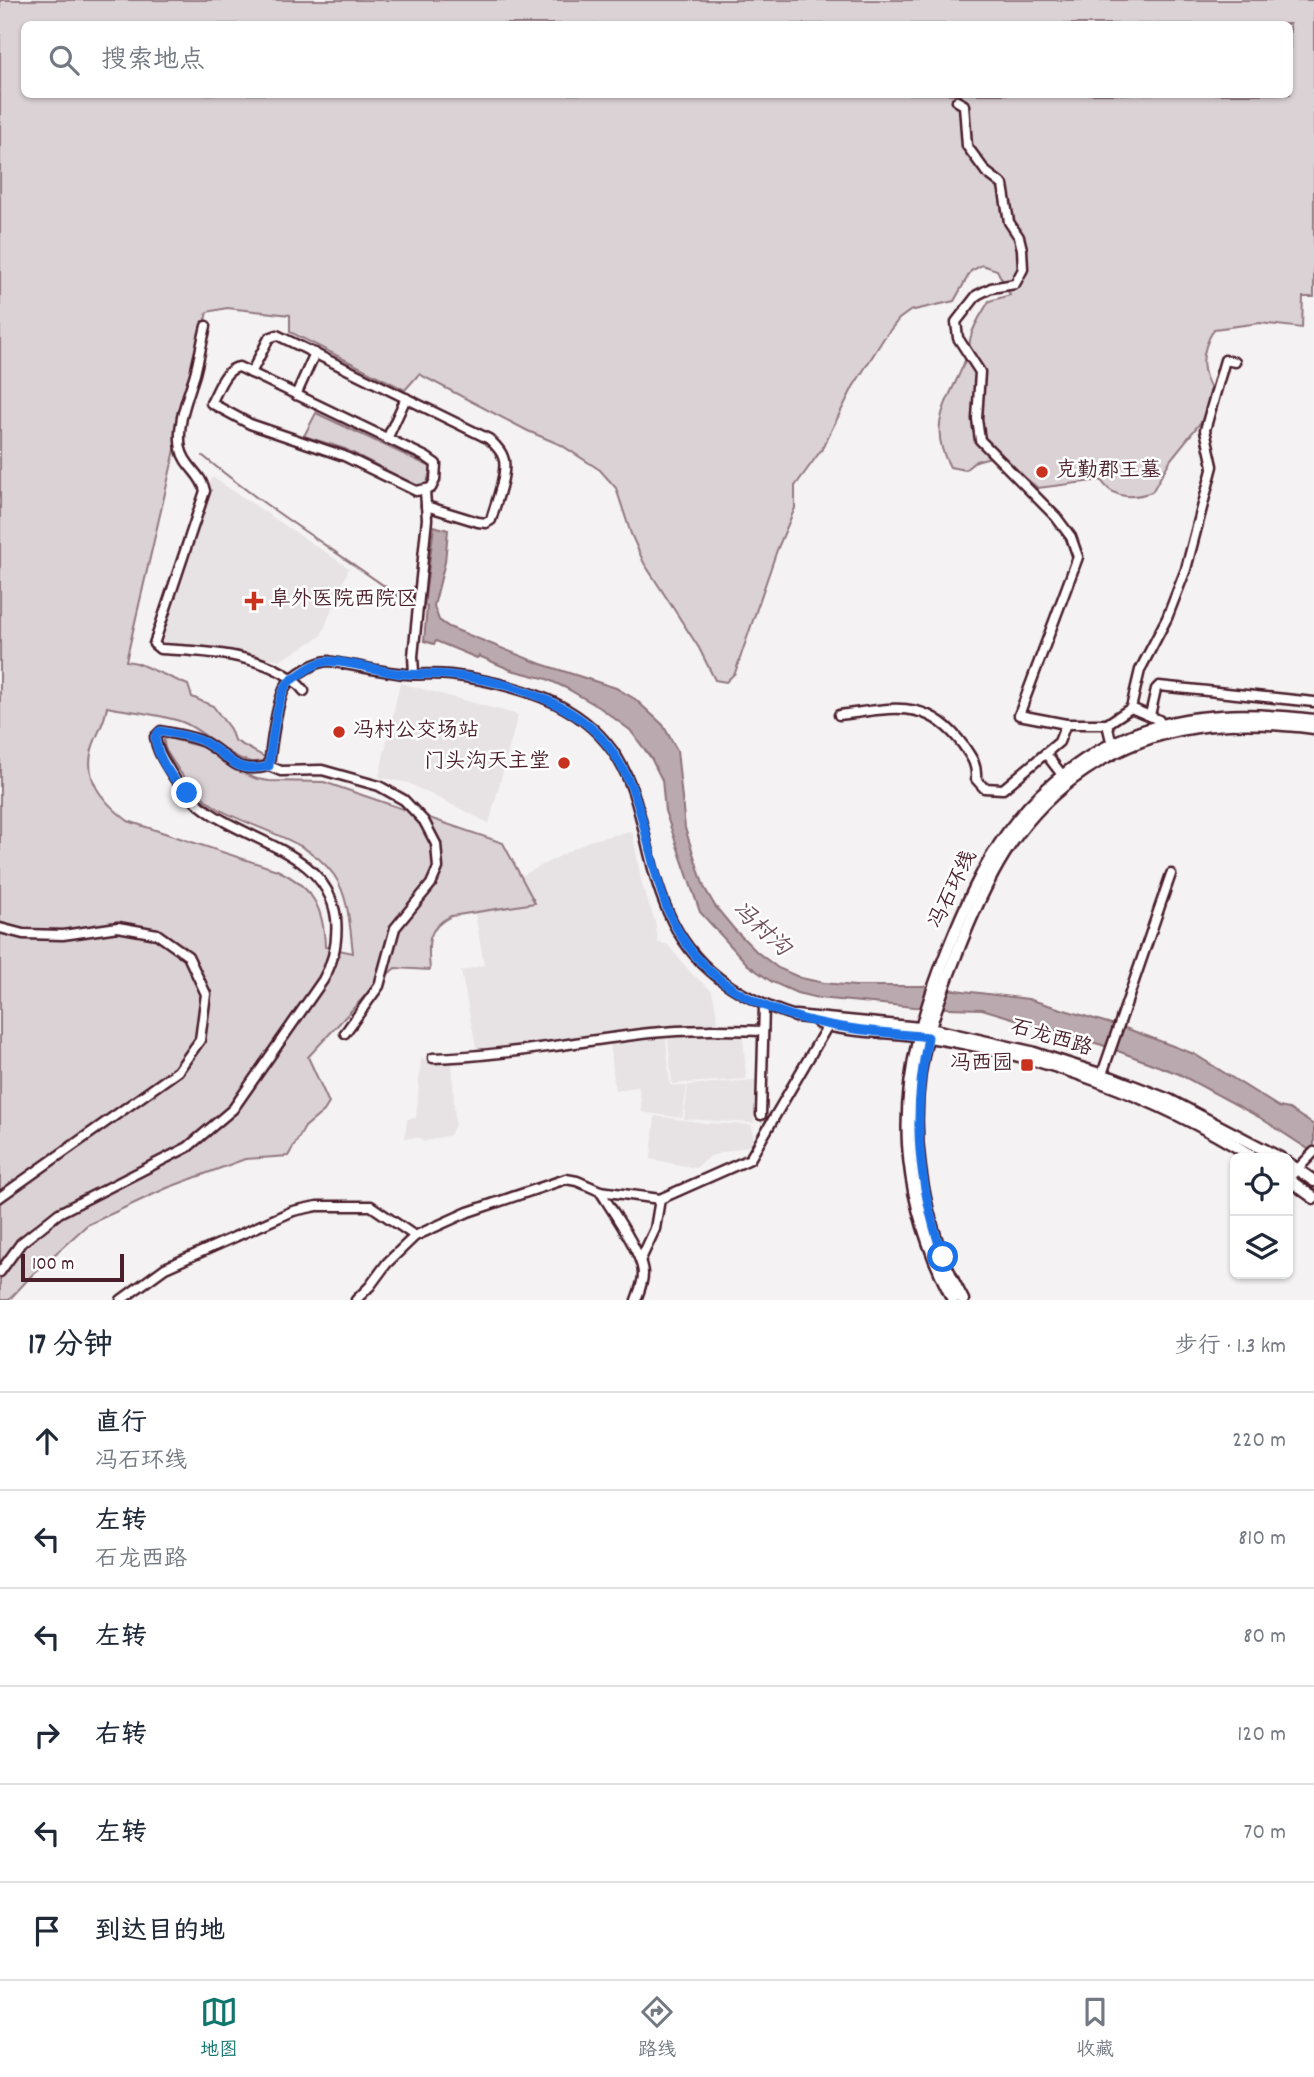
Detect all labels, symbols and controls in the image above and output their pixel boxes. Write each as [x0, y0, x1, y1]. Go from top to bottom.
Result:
search box [21, 21, 1293, 98]
icon: search [45, 41, 83, 79]
text: 搜索地点 [101, 43, 205, 80]
place label: 克勤郡王墓 [1056, 457, 1161, 487]
marker: 克勤郡王墓 [1034, 464, 1050, 480]
place label: 阜外医院西院区 [270, 586, 417, 616]
marker: 阜外医院西院区 [244, 591, 264, 611]
place label: 冯村公交场站 [353, 717, 479, 747]
marker: 冯村公交场站 [331, 724, 347, 740]
place label: 门头沟天主堂 [424, 748, 550, 778]
marker: 门头沟天主堂 [556, 755, 572, 771]
route end [171, 777, 202, 808]
street label: 冯石环线 [922, 846, 986, 934]
water label: 冯村沟 [723, 895, 798, 967]
street label: 石龙西路 [1006, 1013, 1096, 1065]
place label: 冯西园 [950, 1050, 1013, 1080]
marker: 冯西园 [1019, 1057, 1035, 1073]
map controls [1230, 1153, 1293, 1279]
button: locate [1230, 1153, 1293, 1216]
button: layers [1230, 1216, 1293, 1279]
route start [927, 1241, 958, 1272]
scale bar [21, 1251, 124, 1283]
text: 100 m [32, 1252, 74, 1279]
text: 17 分钟 [28, 1326, 113, 1369]
text: 步行 · 1.3 km [1175, 1331, 1286, 1364]
text: 直行 [95, 1406, 147, 1443]
icon: ahead [28, 1422, 66, 1460]
text: 220 m [1232, 1425, 1286, 1458]
text: 冯石环线 [95, 1446, 187, 1479]
text: 左转 [95, 1504, 147, 1541]
icon: left [28, 1520, 66, 1558]
text: 810 m [1238, 1523, 1286, 1556]
text: 石龙西路 [95, 1544, 187, 1577]
icon: left [28, 1618, 66, 1656]
text: 左转 [95, 1620, 147, 1657]
text: 80 m [1243, 1621, 1286, 1654]
icon: right [28, 1716, 66, 1754]
text: 右转 [95, 1718, 147, 1755]
text: 120 m [1237, 1719, 1286, 1752]
icon: left [28, 1814, 66, 1852]
text: 左转 [95, 1816, 147, 1853]
text: 70 m [1244, 1817, 1286, 1850]
icon: arrive [28, 1912, 66, 1950]
text: 到达目的地 [95, 1914, 225, 1951]
tab: 地图 [200, 1993, 238, 2065]
tab: 路线 [638, 1993, 676, 2065]
tab: 收藏 [1076, 1993, 1114, 2065]

